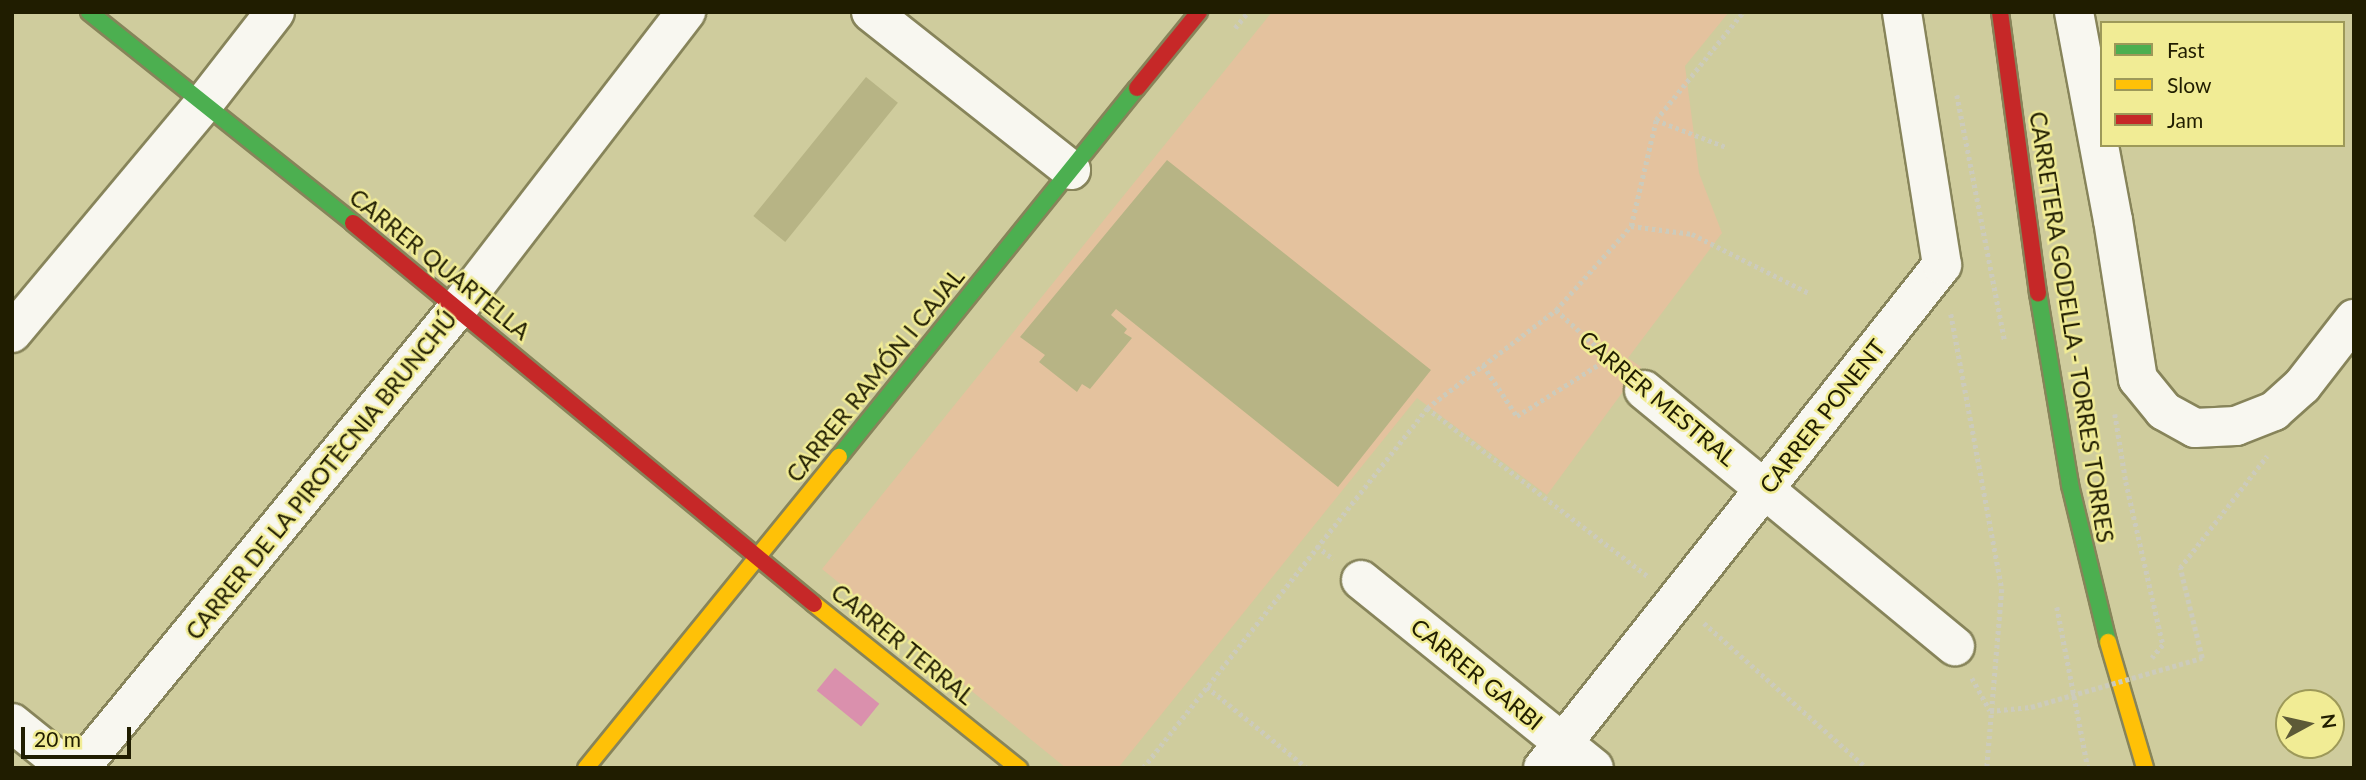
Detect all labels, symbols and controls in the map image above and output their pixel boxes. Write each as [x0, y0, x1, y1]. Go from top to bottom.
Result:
legend [2100, 21, 2345, 147]
text: Fast [2167, 37, 2204, 62]
text: Slow [2167, 72, 2211, 97]
text: Jam [2167, 107, 2203, 132]
street label: CARRETERA GODELLA - TORRES TORRES [2024, 108, 2120, 546]
street label: CARRER QUARTELLA [344, 183, 536, 345]
street label: CARRER RAMÓN I CAJAL [780, 263, 970, 487]
street label: CARRER DE LA PIROTÈCNIA BRUNCHÚ [179, 305, 463, 645]
street label: CARRER MESTRAL [1574, 324, 1742, 472]
street label: CARRER PONENT [1753, 334, 1891, 498]
street label: CARRER TERRAL [826, 578, 980, 710]
street label: CARRER GARBI [1406, 613, 1548, 735]
north arrow [2275, 689, 2345, 759]
text: N [2317, 712, 2342, 730]
scale bar [24, 714, 135, 758]
text: 20 m [34, 726, 81, 751]

